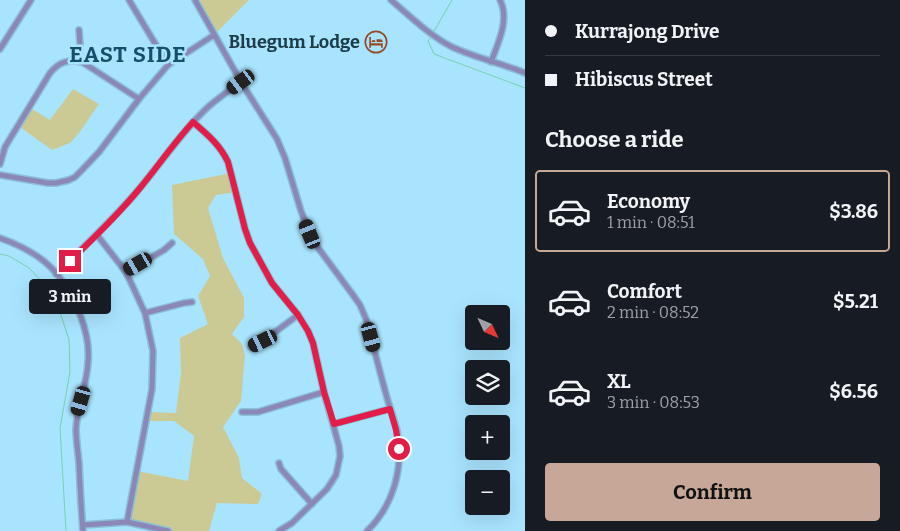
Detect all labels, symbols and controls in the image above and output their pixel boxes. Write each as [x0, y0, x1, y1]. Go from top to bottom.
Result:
text: Kurrajong Drive [575, 20, 719, 43]
hotel icon: Bluegum Lodge [364, 30, 388, 54]
place label: Bluegum Lodge [228, 31, 360, 53]
district label: EAST SIDE [69, 41, 187, 68]
car [224, 67, 257, 97]
text: Hibiscus Street [575, 68, 713, 91]
text: Choose a ride [545, 126, 684, 153]
icon: car [547, 189, 592, 234]
text: Economy [607, 190, 690, 213]
text: $3.86 [829, 200, 878, 223]
text: 1 min · 08:51 [607, 213, 695, 232]
car [297, 217, 322, 251]
route end [59, 250, 81, 272]
car [121, 250, 154, 278]
callout: 3 min [29, 278, 111, 314]
icon: car [547, 279, 592, 324]
text: Comfort [607, 280, 682, 303]
text: 3 min [49, 287, 91, 306]
text: $5.21 [833, 290, 878, 313]
text: 2 min · 08:52 [607, 303, 699, 322]
north arrow [465, 305, 510, 350]
map controls [465, 305, 510, 515]
car [359, 321, 382, 353]
car [246, 328, 279, 354]
button: layers [465, 360, 510, 405]
icon: car [547, 369, 592, 414]
text: XL [607, 370, 631, 393]
text: $6.56 [829, 380, 878, 403]
car [69, 385, 92, 417]
text: 3 min · 08:53 [607, 393, 700, 412]
button: + [465, 415, 510, 460]
route start [388, 438, 410, 460]
button: Confirm [545, 463, 880, 521]
button: − [465, 470, 510, 515]

